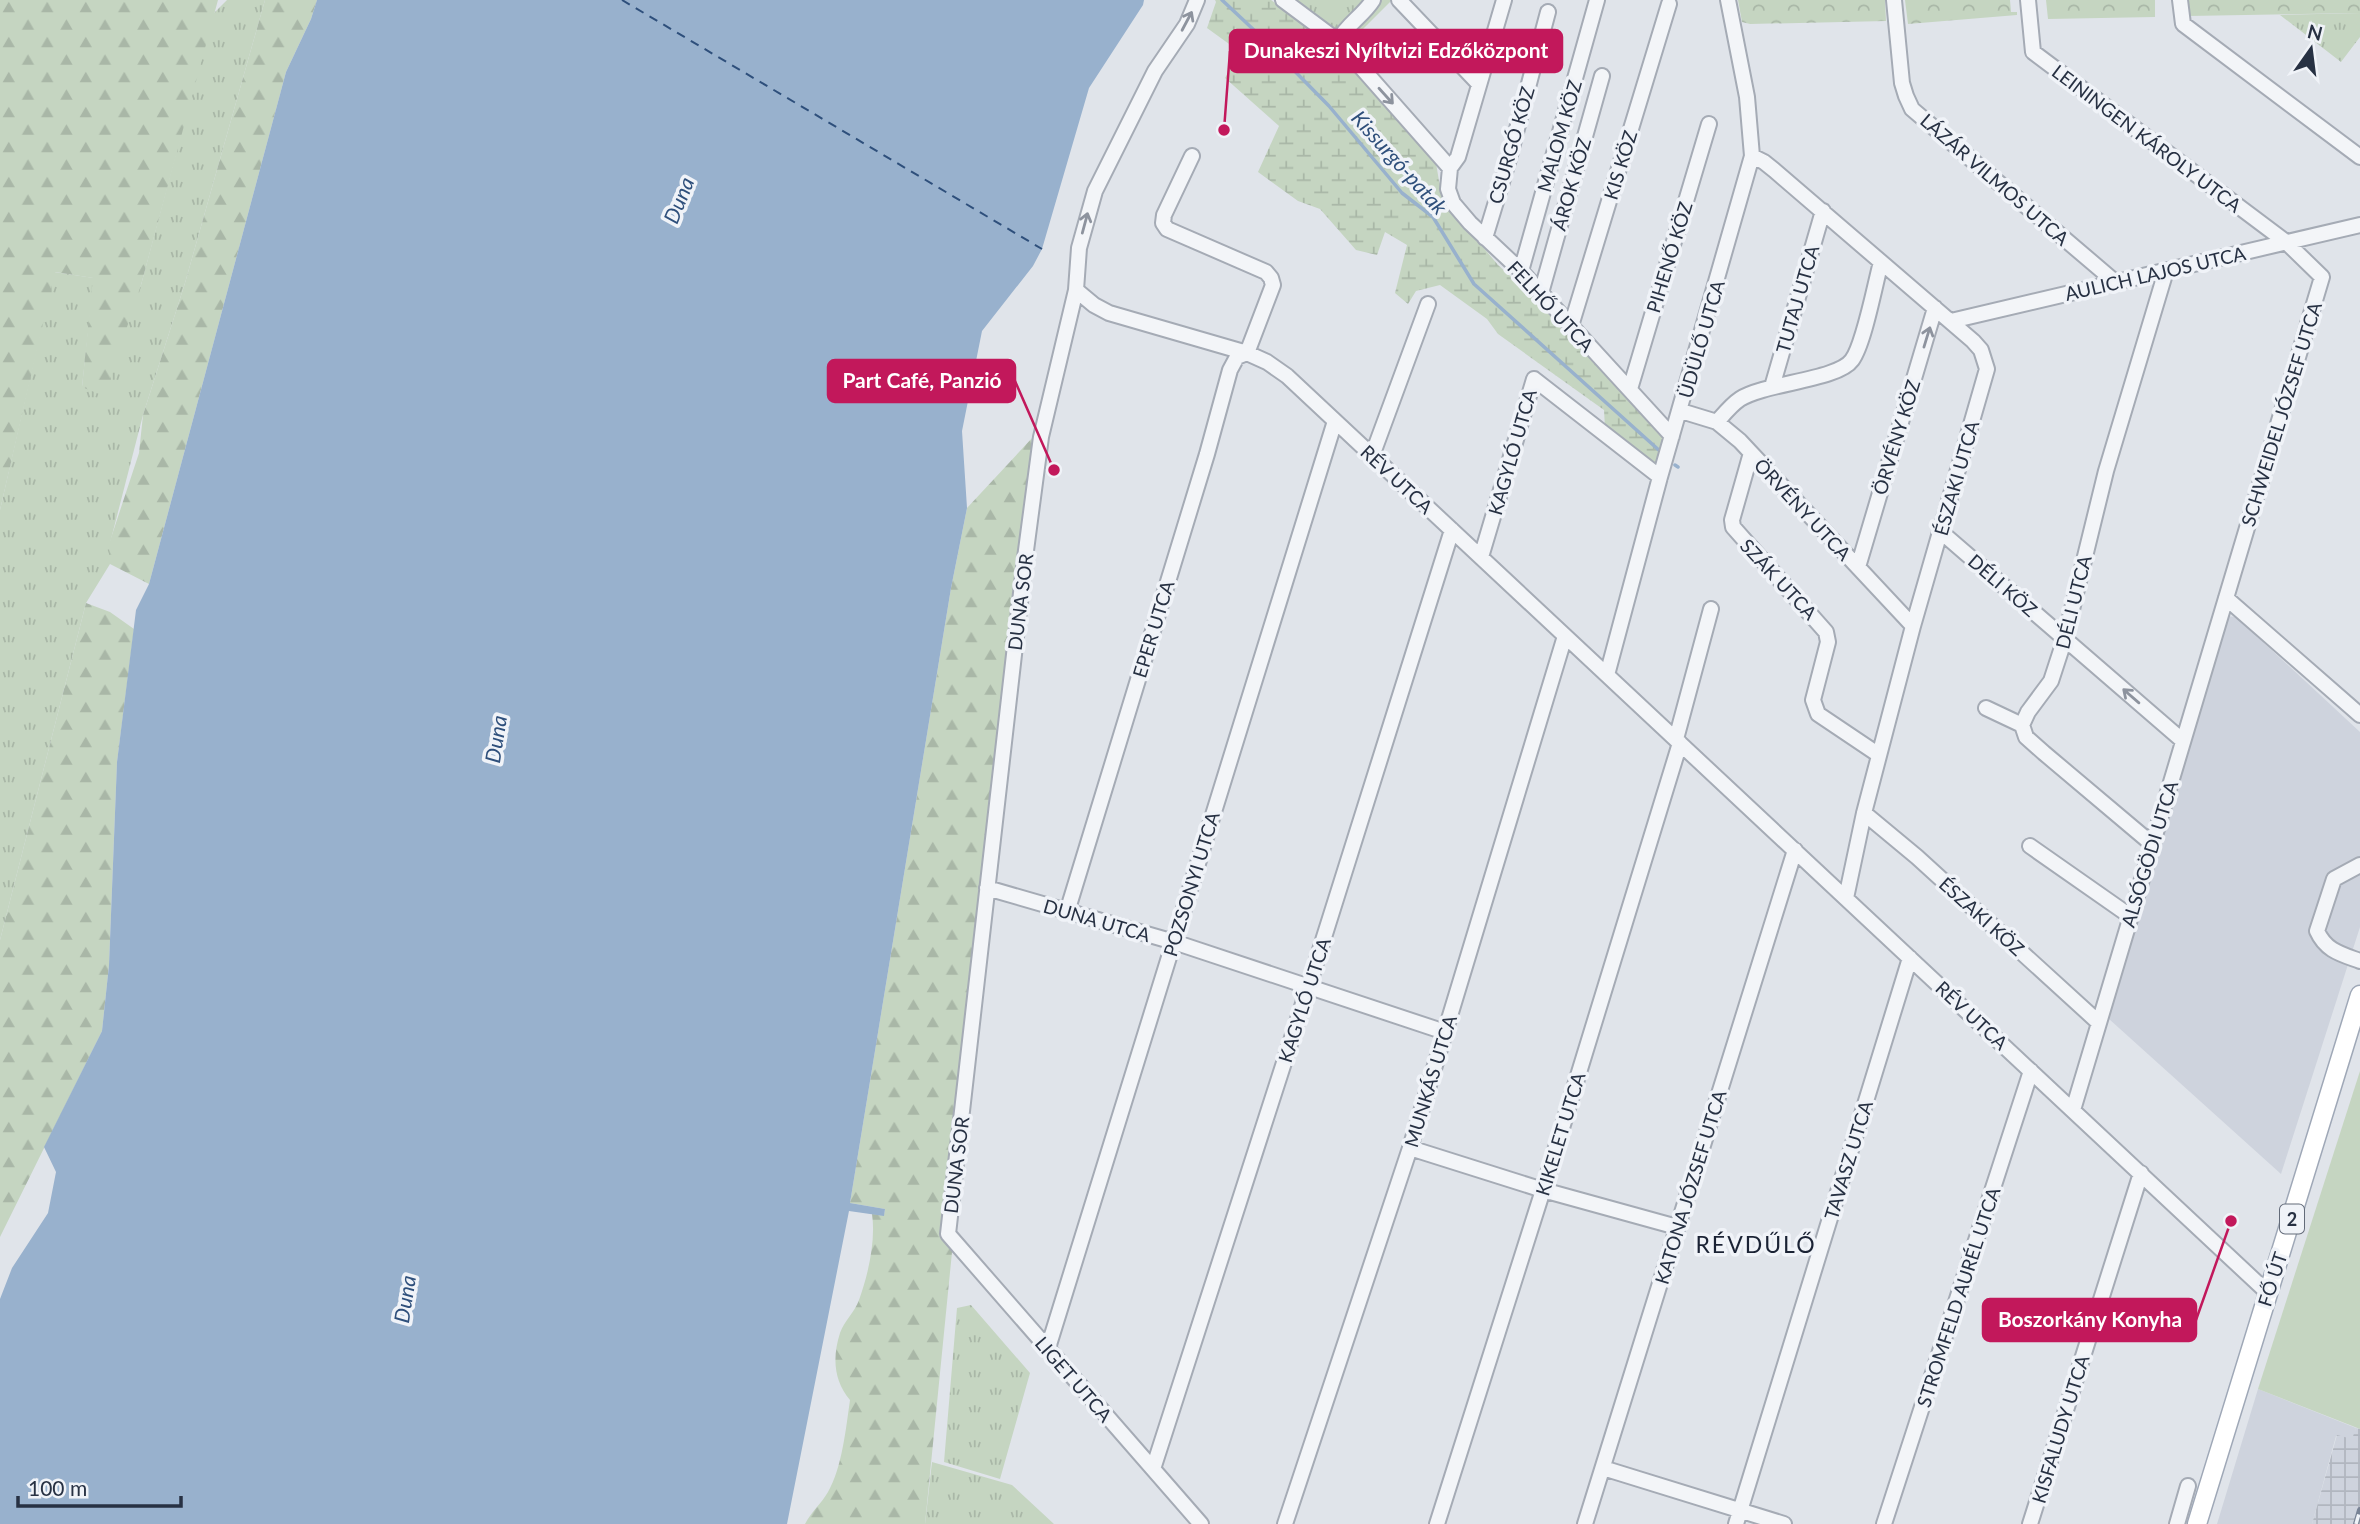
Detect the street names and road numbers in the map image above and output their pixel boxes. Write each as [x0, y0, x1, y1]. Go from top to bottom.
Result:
street label: LEININGEN KÁROLY UTCA [2048, 59, 2246, 217]
street label: MALOM KÖZ [1532, 77, 1586, 195]
street label: CSURGÓ KÖZ [1483, 84, 1539, 206]
street label: LÁZÁR VILMOS UTCA [1916, 108, 2074, 250]
street label: KIS KÖZ [1599, 128, 1641, 202]
street label: ÁROK KÖZ [1547, 135, 1595, 233]
street label: PIHENŐ KÖZ [1641, 199, 1697, 315]
street label: AULICH LAJOS UTCA [2062, 241, 2248, 305]
street label: TUTAJ UTCA [1771, 242, 1823, 356]
street label: FELHŐ UTCA [1503, 256, 1599, 356]
street label: ÜDÜLŐ UTCA [1673, 277, 1729, 401]
street label: SCHWEIDEL JÓZSEF UTCA [2236, 299, 2326, 529]
street label: ÖRVÉNY KÖZ [1868, 377, 1924, 497]
street label: KAGYLÓ UTCA [1483, 386, 1541, 518]
street label: ÉSZAKI UTCA [1929, 418, 1983, 538]
street label: RÉV UTCA [1356, 440, 1438, 518]
street label: ÖRVÉNY UTCA [1750, 453, 1856, 565]
street label: SZÁK UTCA [1736, 534, 1822, 624]
street label: DÉLI KÖZ [1964, 549, 2042, 621]
street label: DUNA SOR [1003, 552, 1037, 652]
street label: DÉLI UTCA [2050, 553, 2096, 651]
street label: EPER UTCA [1127, 578, 1179, 680]
street label: ALSÓGÖDI UTCA [2116, 778, 2182, 930]
street label: POZSONYI UTCA [1158, 809, 1224, 959]
street label: ÉSZAKI KÖZ [1935, 872, 2029, 960]
street label: DUNA UTCA [1041, 894, 1153, 946]
street label: KAGYLÓ UTCA [1273, 935, 1335, 1065]
street label: RÉV UTCA [1931, 976, 2013, 1054]
street label: MUNKÁS UTCA [1399, 1012, 1461, 1150]
street label: KIKELET UTCA [1530, 1069, 1590, 1198]
street label: KATONA JÓZSEF UTCA [1649, 1087, 1731, 1287]
street label: TAVASZ UTCA [1819, 1098, 1877, 1222]
street label: DUNA SOR [939, 1115, 973, 1215]
street label: STROMFELD AURÉL UTCA [1912, 1184, 2004, 1410]
road number: 2 [2280, 1204, 2304, 1234]
street label: FŐ ÚT [2252, 1249, 2292, 1309]
street label: LIGET UTCA [1031, 1332, 1117, 1426]
street label: KISFALUDY UTCA [2027, 1352, 2094, 1506]

